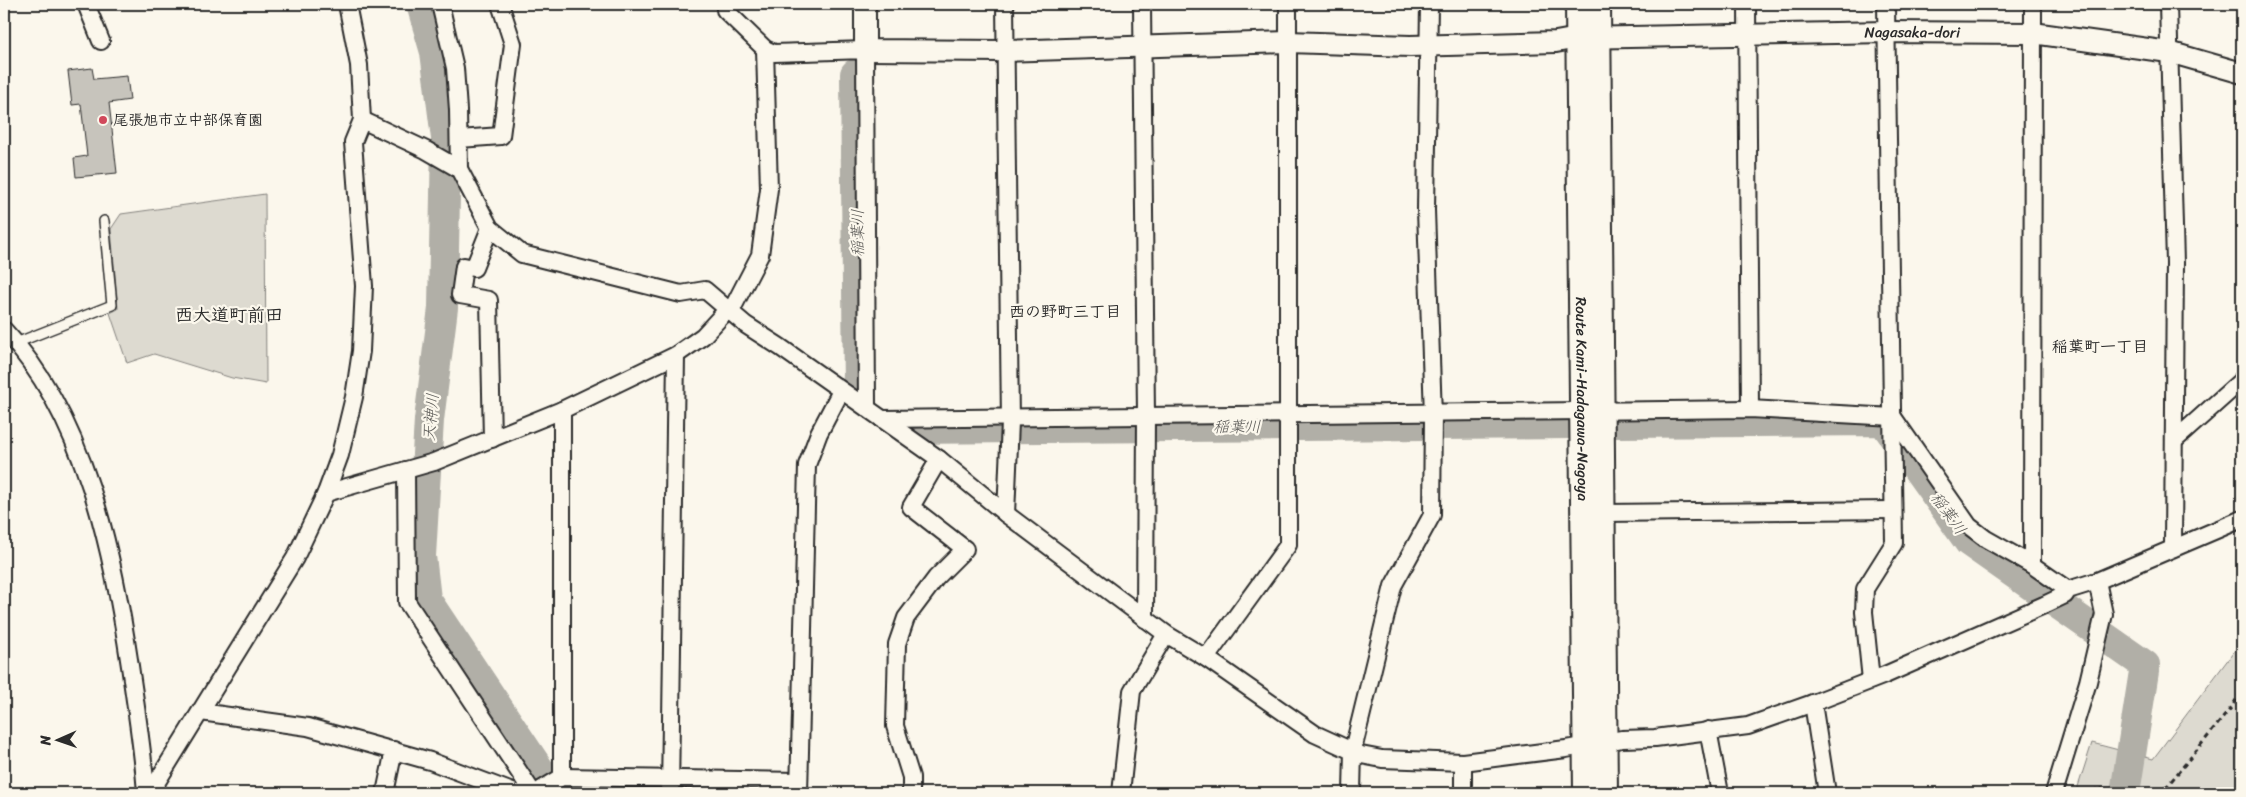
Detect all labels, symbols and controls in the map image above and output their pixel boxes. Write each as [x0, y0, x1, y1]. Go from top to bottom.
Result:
street label: Nagasaka-dori [1864, 19, 1961, 46]
place label: 尾張旭市立中部保育園 [113, 107, 263, 133]
marker: 尾張旭市立中部保育園 [97, 114, 109, 126]
water label: 稲葉川 [843, 209, 872, 257]
district label: 西の野町三丁目 [1009, 297, 1121, 326]
street label: Route Kami-Hadagawa-Nagoya [1568, 297, 1596, 501]
district label: 西大道町前田 [175, 299, 283, 331]
district label: 稲葉町一丁目 [2052, 332, 2148, 361]
water label: 天神川 [414, 392, 447, 442]
water label: 稲葉川 [1213, 412, 1261, 441]
water label: 稲葉川 [1923, 485, 1974, 541]
north arrow [32, 714, 82, 764]
text: N [33, 735, 58, 747]

